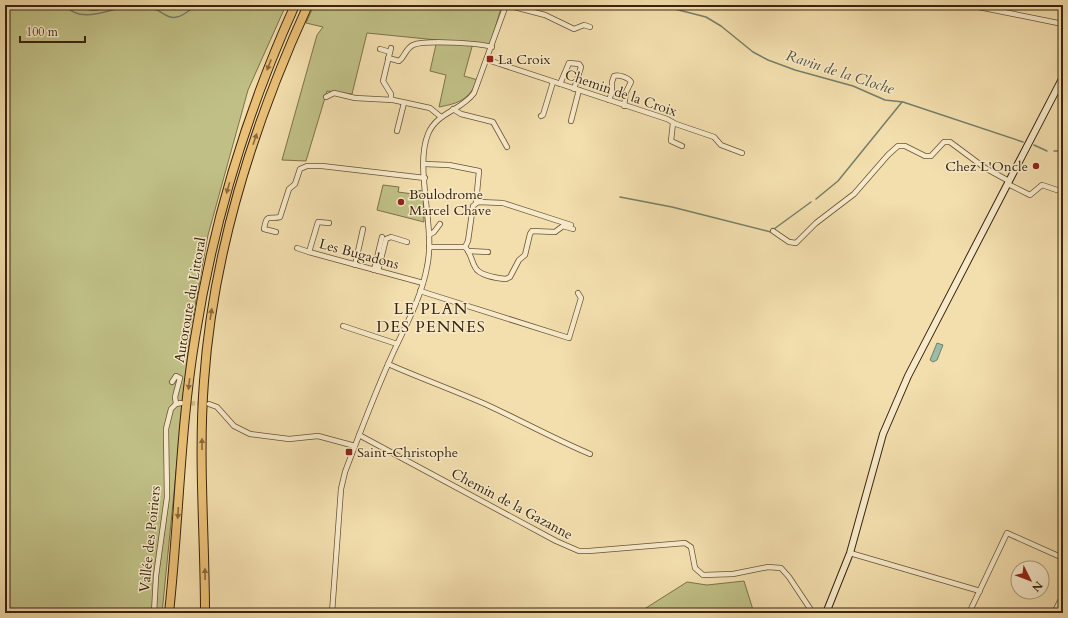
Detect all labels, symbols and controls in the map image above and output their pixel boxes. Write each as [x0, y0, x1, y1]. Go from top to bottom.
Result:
scale bar [20, 18, 85, 44]
text: 100 m [26, 24, 59, 40]
water label: Ravin de la Cloche [783, 45, 897, 99]
place label: La Croix [498, 50, 551, 69]
marker: La Croix [485, 54, 495, 64]
one-way arrow [266, 59, 272, 71]
street label: Chemin de la Croix [562, 65, 680, 121]
one-way arrow [252, 133, 258, 145]
place label: Chez L'Oncle [945, 157, 1028, 176]
marker: Chez L'Oncle [1031, 161, 1041, 171]
one-way arrow [225, 182, 231, 194]
place label: Boulodrome Marcel Chave [409, 185, 491, 220]
marker: Boulodrome Marcel Chave [396, 197, 406, 207]
street label: Les Bugadons [317, 234, 401, 274]
street label: Autoroute du Littoral [170, 235, 210, 364]
district label: LE PLAN DES PENNES [376, 298, 486, 338]
one-way arrow [208, 308, 214, 321]
one-way arrow [186, 378, 192, 390]
one-way arrow [199, 437, 205, 450]
place label: Saint-Christophe [357, 443, 458, 462]
marker: Saint-Christophe [344, 447, 354, 457]
street label: Chemin de la Gazanne [448, 464, 576, 544]
street label: Vallée des Poiriers [135, 484, 165, 593]
one-way arrow [174, 507, 181, 519]
north arrow [1010, 560, 1050, 600]
one-way arrow [202, 567, 208, 580]
text: N [1028, 578, 1046, 595]

